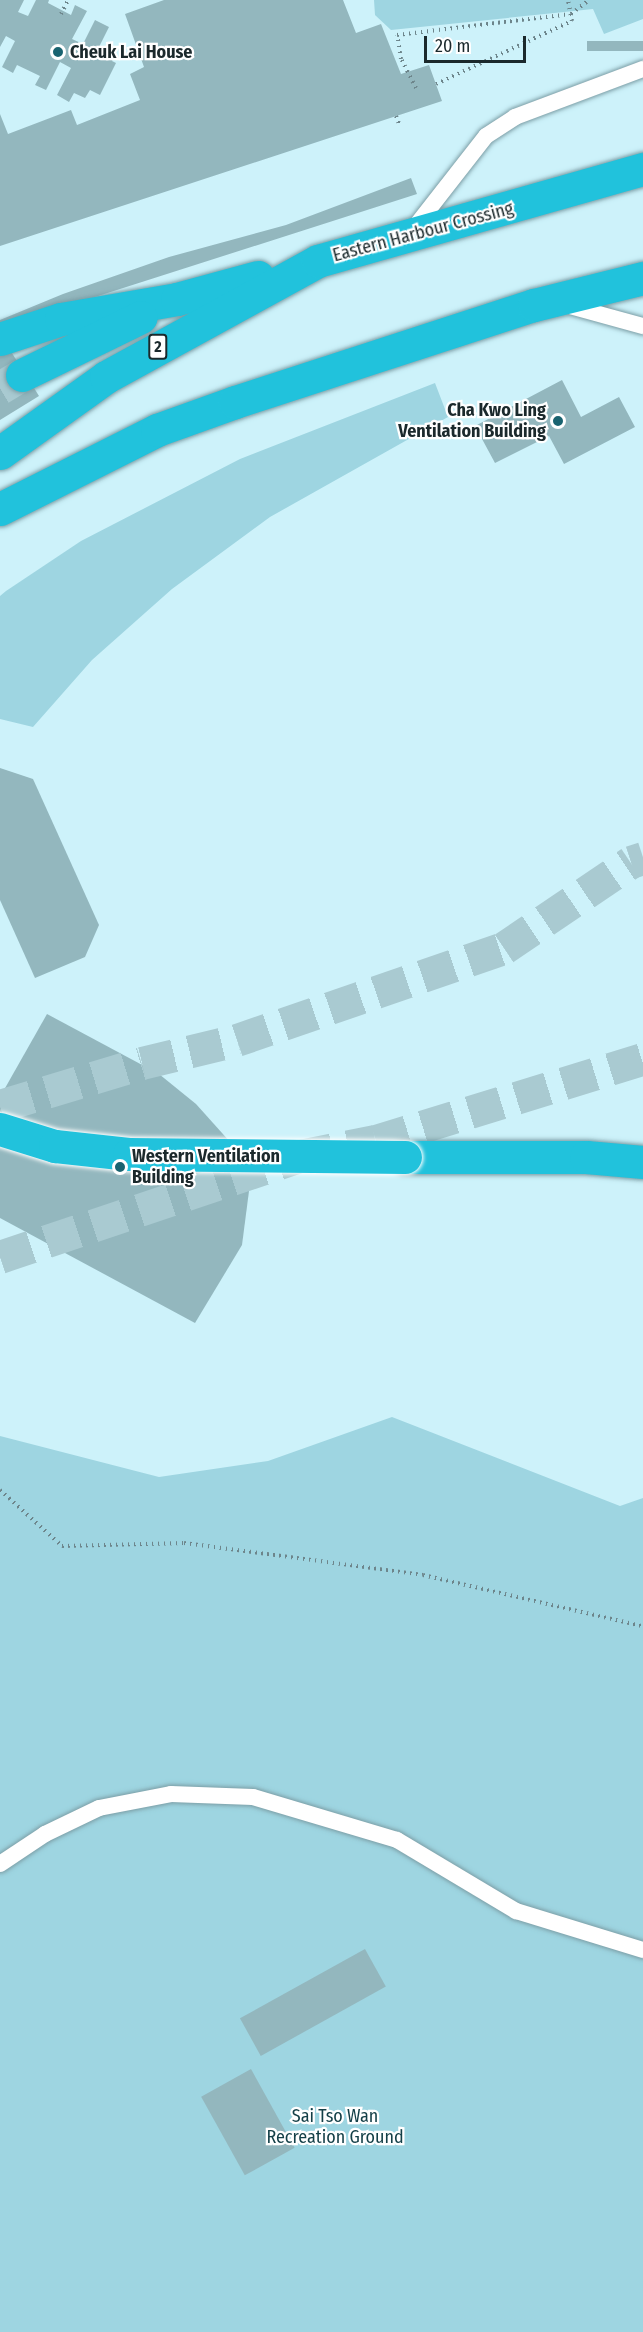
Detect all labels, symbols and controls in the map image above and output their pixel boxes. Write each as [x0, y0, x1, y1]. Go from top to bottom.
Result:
scale bar [427, 24, 529, 62]
text: 20 m [435, 35, 470, 57]
place label: Cheuk Lai House [70, 41, 192, 63]
marker: Cheuk Lai House [51, 45, 65, 59]
street label: Eastern Harbour Crossing [330, 198, 516, 266]
road number: 2 [148, 334, 168, 360]
place label: Cha Kwo Ling Ventilation Building [398, 400, 546, 442]
marker: Cha Kwo Ling Ventilation Building [551, 414, 565, 428]
place label: Western Ventilation Building [132, 1146, 280, 1188]
marker: Western Ventilation Building [113, 1160, 127, 1174]
park label: Sai Tso Wan Recreation Ground [266, 2106, 404, 2148]

